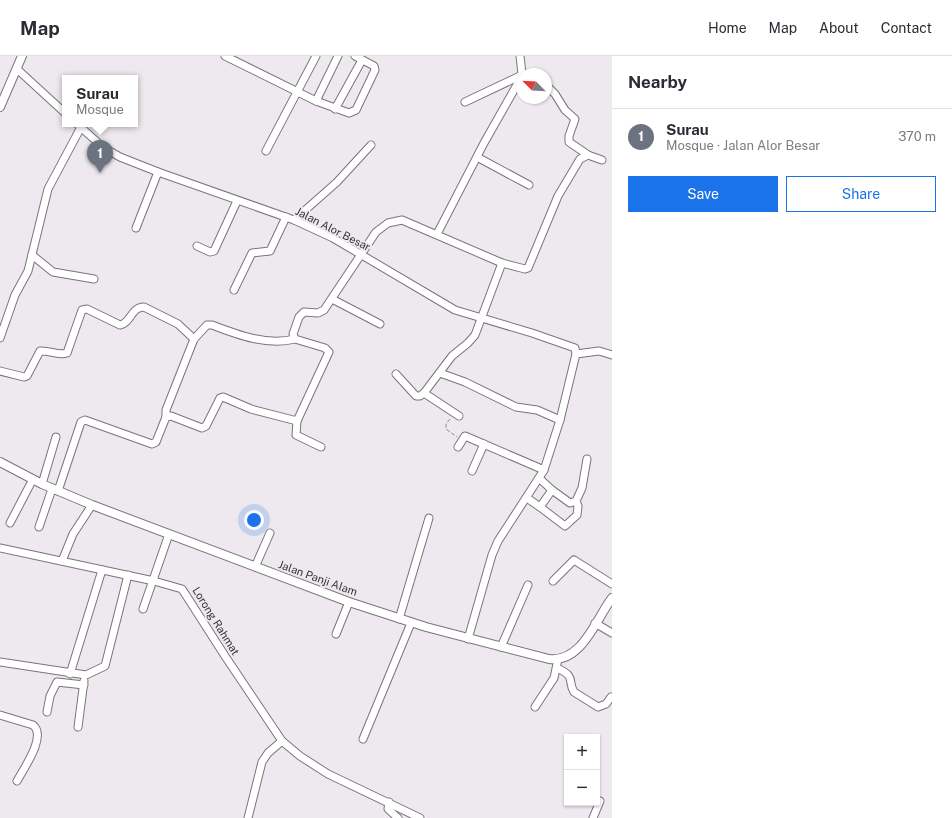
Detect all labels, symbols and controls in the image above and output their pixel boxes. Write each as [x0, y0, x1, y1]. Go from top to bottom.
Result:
text: Map [20, 17, 60, 39]
text: Home [708, 20, 747, 36]
text: Map [769, 20, 797, 36]
text: About [819, 20, 859, 36]
text: Contact [881, 20, 932, 36]
north arrow [516, 68, 552, 104]
text: Nearby [628, 72, 687, 92]
popup [62, 75, 138, 127]
text: Surau [76, 85, 119, 102]
text: Mosque [76, 102, 124, 117]
text: Surau [666, 121, 709, 138]
text: 1 [638, 129, 644, 144]
text: 370 m [898, 129, 936, 144]
text: Mosque · Jalan Alor Besar [666, 138, 820, 153]
pin: 1 [87, 140, 113, 173]
button: Save [628, 176, 778, 212]
button: Share [786, 176, 936, 212]
street label: Jalan Alor Besar [294, 205, 372, 253]
your location [244, 510, 264, 530]
street label: Jalan Panji Alam [277, 558, 359, 598]
street label: Lorong Rahmat [190, 585, 242, 657]
map controls [564, 734, 600, 806]
button: + [564, 734, 600, 770]
button: − [564, 770, 600, 806]

